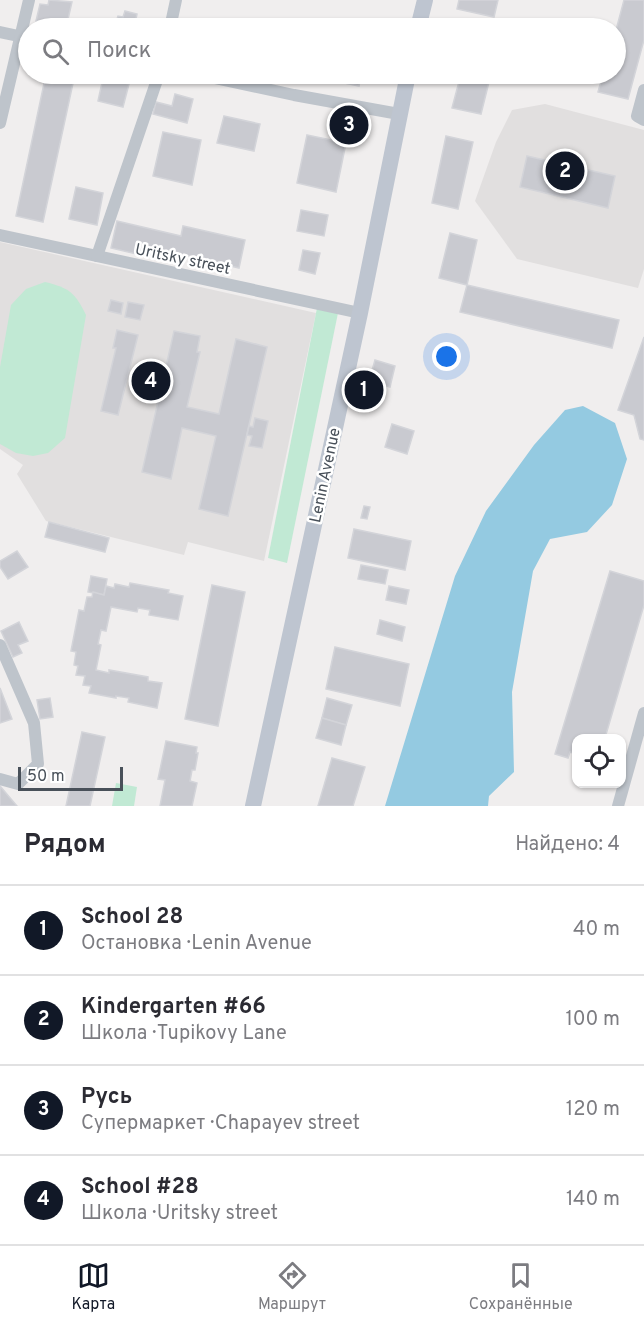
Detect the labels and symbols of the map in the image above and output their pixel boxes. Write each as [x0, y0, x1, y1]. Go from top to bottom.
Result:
pin: 3 [330, 102, 368, 148]
pin: 2 [546, 148, 584, 194]
street label: Uritsky street [133, 240, 232, 280]
your location [432, 342, 461, 371]
pin: 4 [132, 358, 170, 404]
pin: 1 [344, 368, 384, 412]
street label: Lenin Avenue [306, 426, 346, 525]
scale bar [18, 764, 123, 792]

